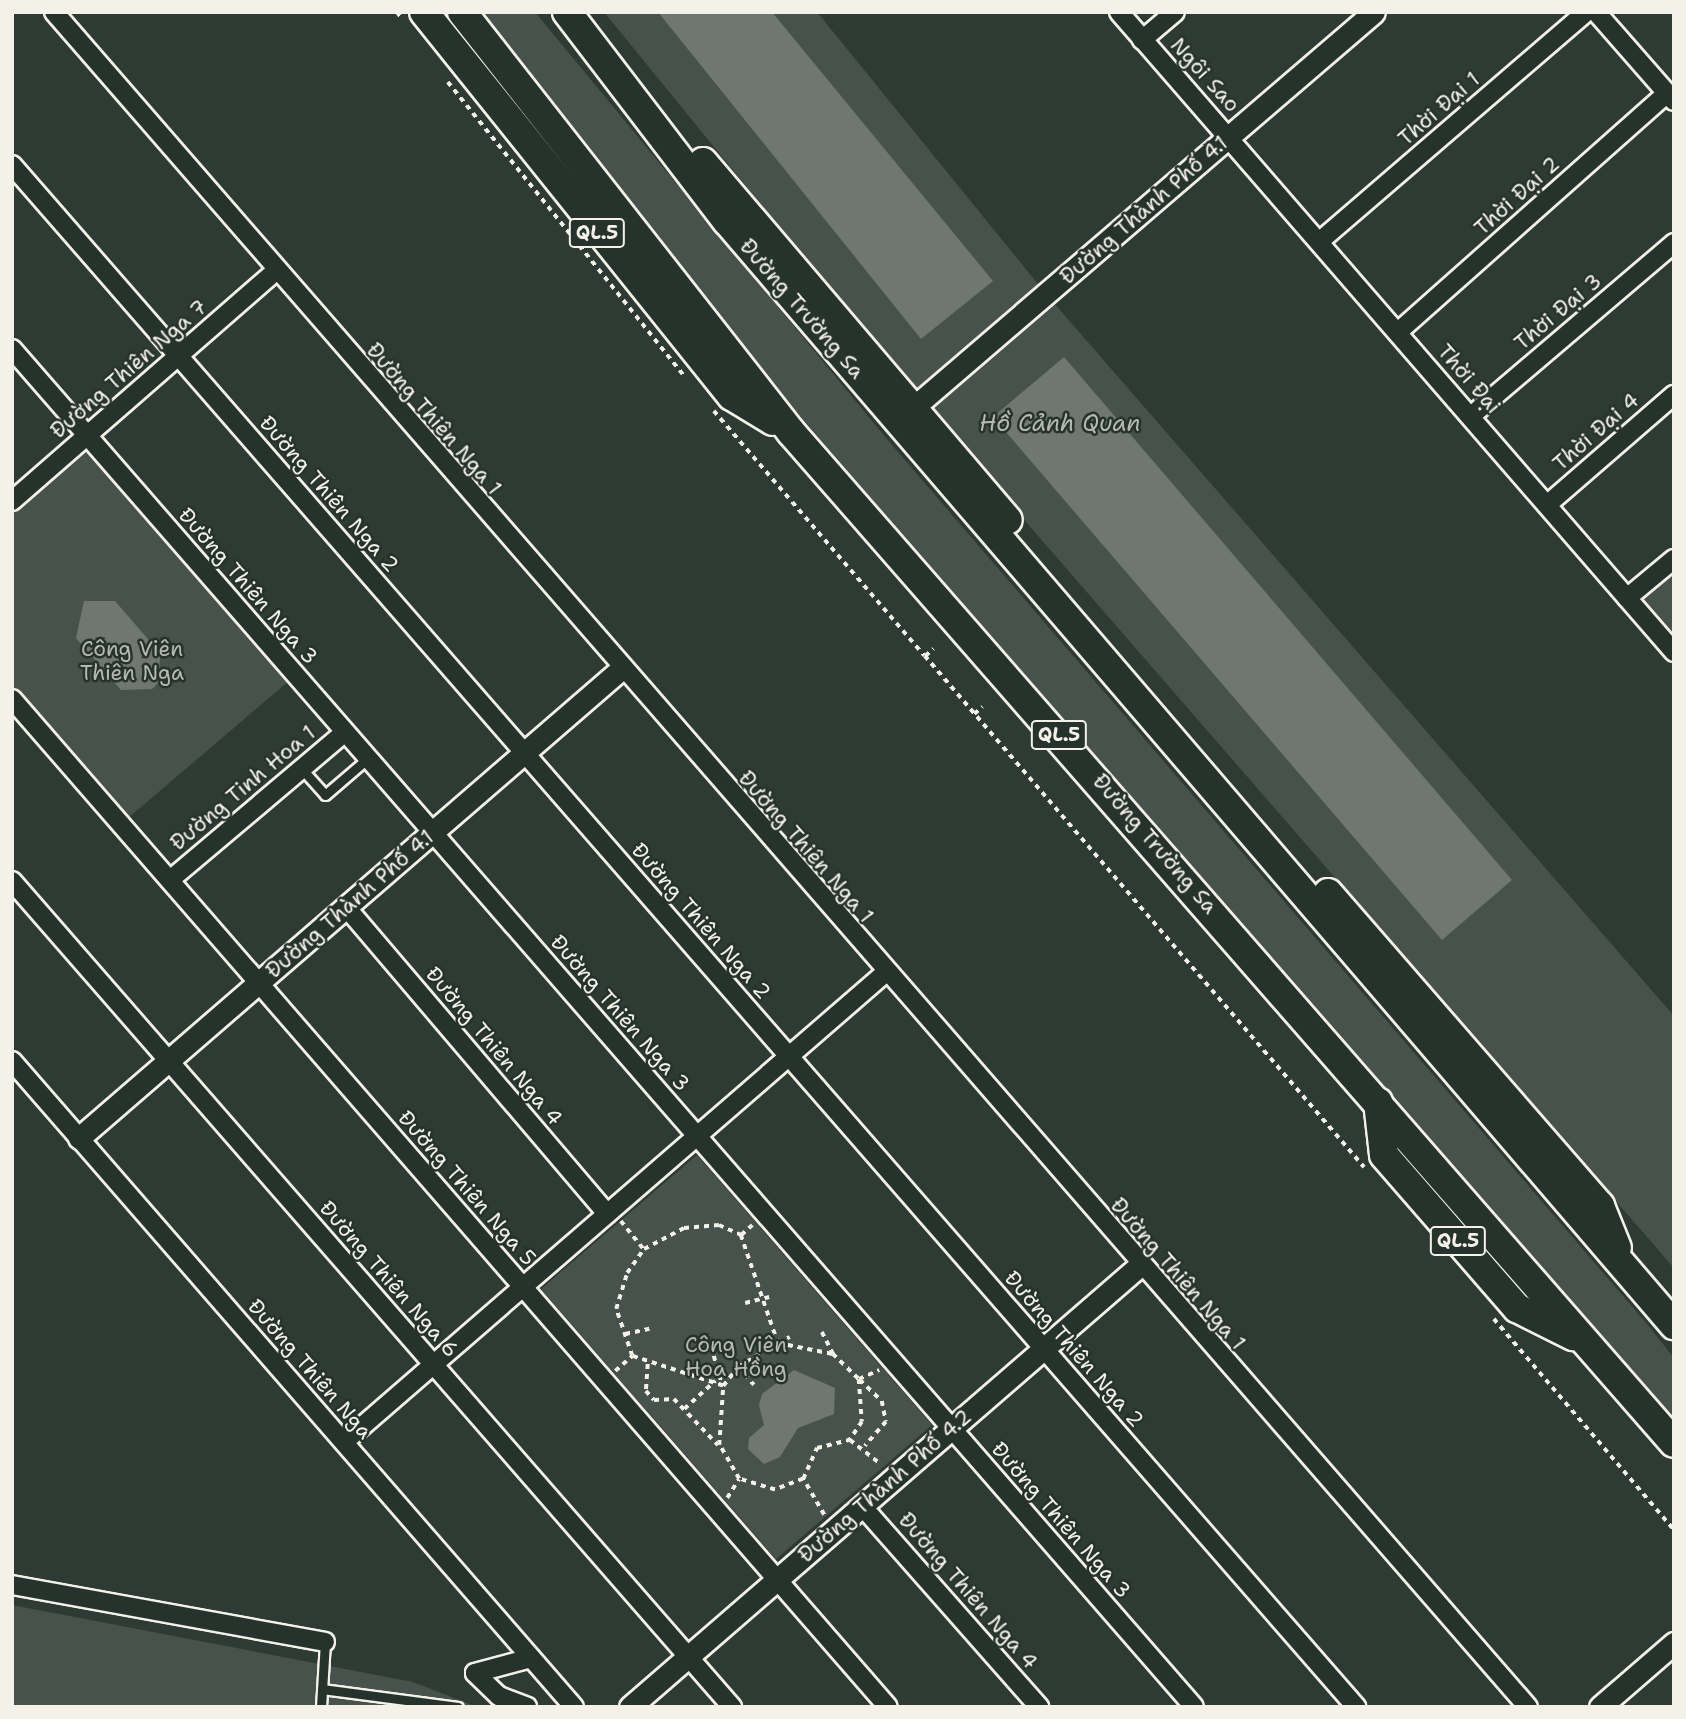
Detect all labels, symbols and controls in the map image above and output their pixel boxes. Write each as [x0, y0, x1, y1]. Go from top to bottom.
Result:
street label: Ngôi Sao [1165, 33, 1245, 117]
street label: Thời Đại 1 [1393, 67, 1485, 151]
street label: Đường Thành Phố 4.1 [1055, 130, 1233, 290]
street label: Thời Đại 2 [1469, 151, 1565, 241]
road number: QL.5 [567, 218, 627, 248]
street label: Đường Trường Sa [734, 234, 870, 384]
street label: Thời Đại 3 [1509, 268, 1607, 356]
street label: Đường Thiên Nga 7 [46, 294, 212, 444]
street label: Đường Thiên Nga 1 [361, 338, 507, 500]
street label: Thời Đại [1432, 339, 1506, 419]
street label: Thời Đại 4 [1548, 388, 1644, 476]
water label: Hồ Cảnh Quan [979, 409, 1141, 437]
street label: Đường Thiên Nga 2 [254, 411, 404, 577]
street label: Đường Thiên Nga 3 [173, 503, 323, 669]
park label: Công Viên Thiên Nga [80, 636, 184, 686]
street label: Đường Tinh Hoa 1 [165, 720, 321, 856]
road number: QL.5 [1029, 720, 1089, 750]
street label: Đường Thiên Nga 1 [733, 766, 879, 928]
street label: Đường Trường Sa [1087, 769, 1223, 919]
street label: Đường Thành Phố 4.1 [261, 824, 439, 984]
street label: Đường Thiên Nga 2 [626, 838, 776, 1004]
street label: Đường Thiên Nga 3 [545, 930, 695, 1096]
street label: Đường Thiên Nga 4 [420, 962, 568, 1130]
street label: Đường Thiên Nga 5 [393, 1105, 541, 1271]
street label: Đường Thiên Nga 1 [1105, 1193, 1251, 1355]
street label: Đường Thiên Nga 6 [314, 1196, 464, 1362]
road number: QL.5 [1428, 1226, 1488, 1256]
street label: Đường Thiên Nga 2 [999, 1266, 1149, 1432]
street label: Đường Thiên Nga [242, 1294, 378, 1444]
park label: Công Viên Hoa Hồng [685, 1332, 787, 1382]
street label: Đường Thành Phố 4.2 [793, 1404, 977, 1568]
street label: Đường Thiên Nga 3 [986, 1437, 1136, 1603]
street label: Đường Thiên Nga 4 [893, 1508, 1043, 1674]

